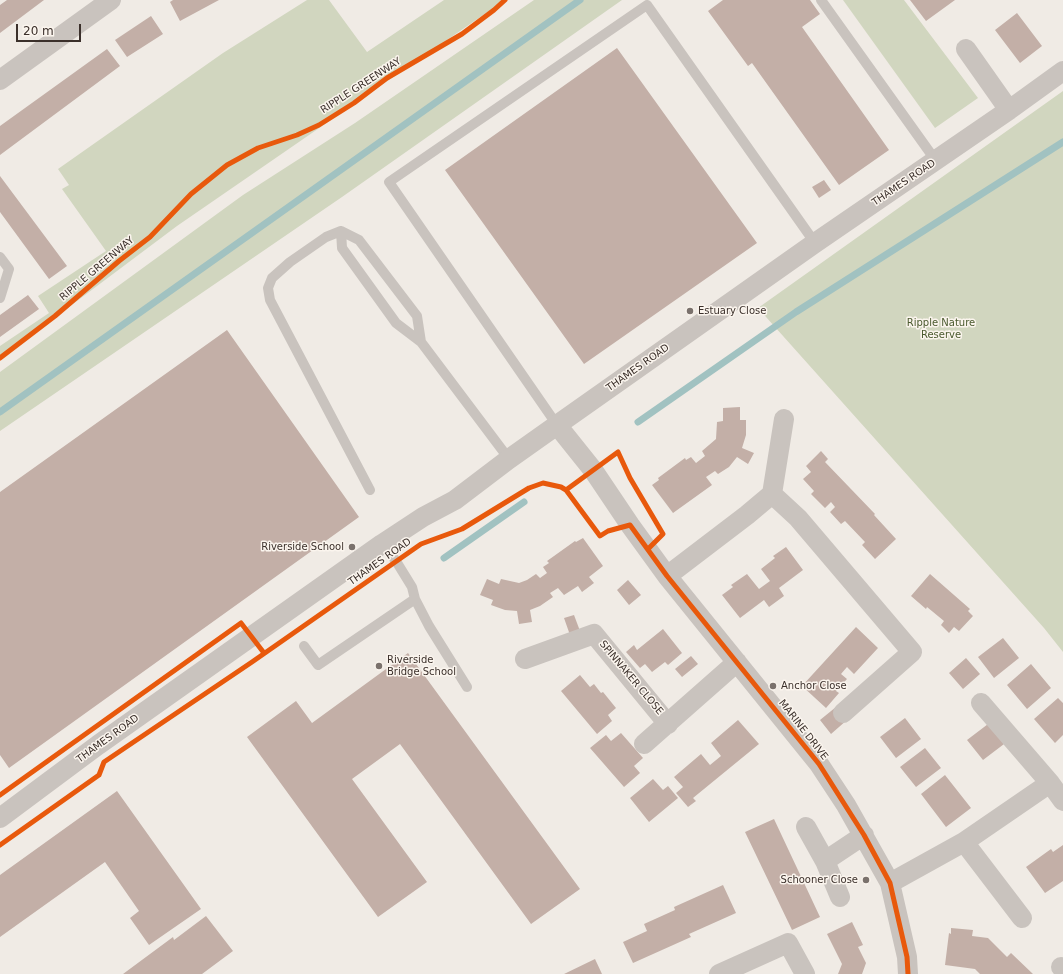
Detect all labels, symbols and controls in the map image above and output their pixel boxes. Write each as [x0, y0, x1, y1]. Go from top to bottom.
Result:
scale bar [18, 16, 83, 42]
text: 20 m [23, 24, 54, 38]
street label: RIPPLE GREENWAY [319, 56, 403, 116]
street label: THAMES ROAD [870, 157, 938, 209]
street label: RIPPLE GREENWAY [57, 234, 137, 304]
place label: Estuary Close [698, 305, 766, 317]
marker: Estuary Close [685, 306, 695, 316]
park label: Ripple Nature Reserve [907, 317, 975, 340]
street label: THAMES ROAD [604, 342, 672, 394]
street label: THAMES ROAD [346, 536, 414, 588]
place label: Riverside School [261, 541, 344, 553]
marker: Riverside School [347, 542, 357, 552]
street label: SPINNAKER CLOSE [597, 639, 665, 717]
place label: Riverside Bridge School [387, 654, 456, 678]
marker: Riverside Bridge School [374, 661, 384, 671]
place label: Anchor Close [781, 680, 847, 692]
marker: Anchor Close [768, 681, 778, 691]
street label: MARINE DRIVE [776, 698, 830, 762]
street label: THAMES ROAD [74, 712, 142, 766]
place label: Schooner Close [781, 874, 858, 886]
marker: Schooner Close [861, 875, 871, 885]

